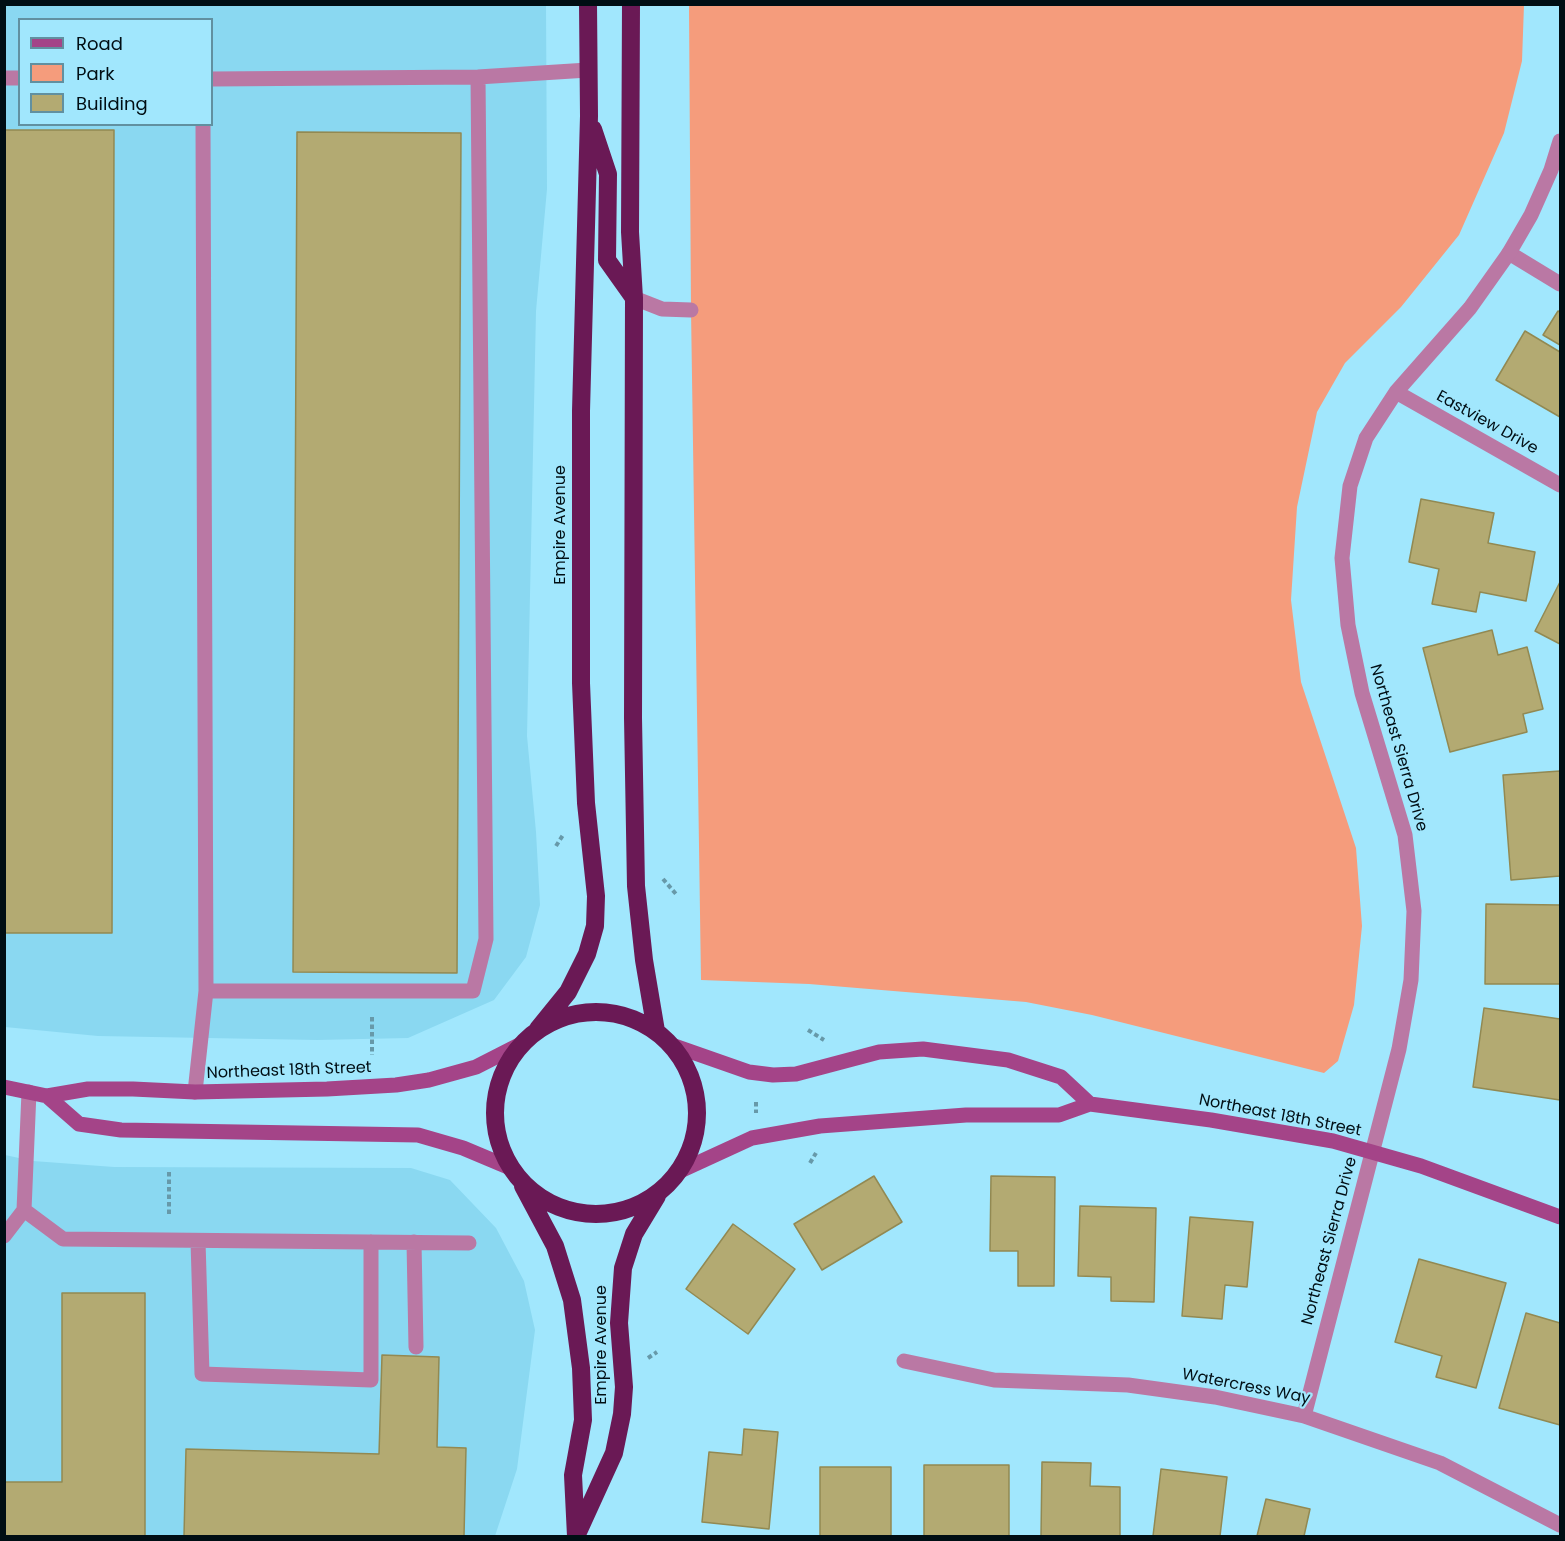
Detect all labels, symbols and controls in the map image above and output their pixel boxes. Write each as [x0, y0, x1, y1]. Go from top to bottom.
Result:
legend [18, 18, 213, 126]
text: Road [76, 31, 123, 56]
text: Park [76, 61, 115, 86]
text: Building [76, 91, 148, 116]
street label: Eastview Drive [1433, 387, 1541, 459]
street label: Empire Avenue [551, 465, 571, 585]
street label: Northeast Sierra Drive [1365, 662, 1431, 834]
street label: Northeast 18th Street [206, 1059, 372, 1083]
street label: Northeast 18th Street [1197, 1091, 1363, 1141]
street label: Northeast Sierra Drive [1298, 1155, 1362, 1327]
street label: Empire Avenue [592, 1285, 612, 1405]
street label: Watercress Way [1180, 1365, 1312, 1409]

